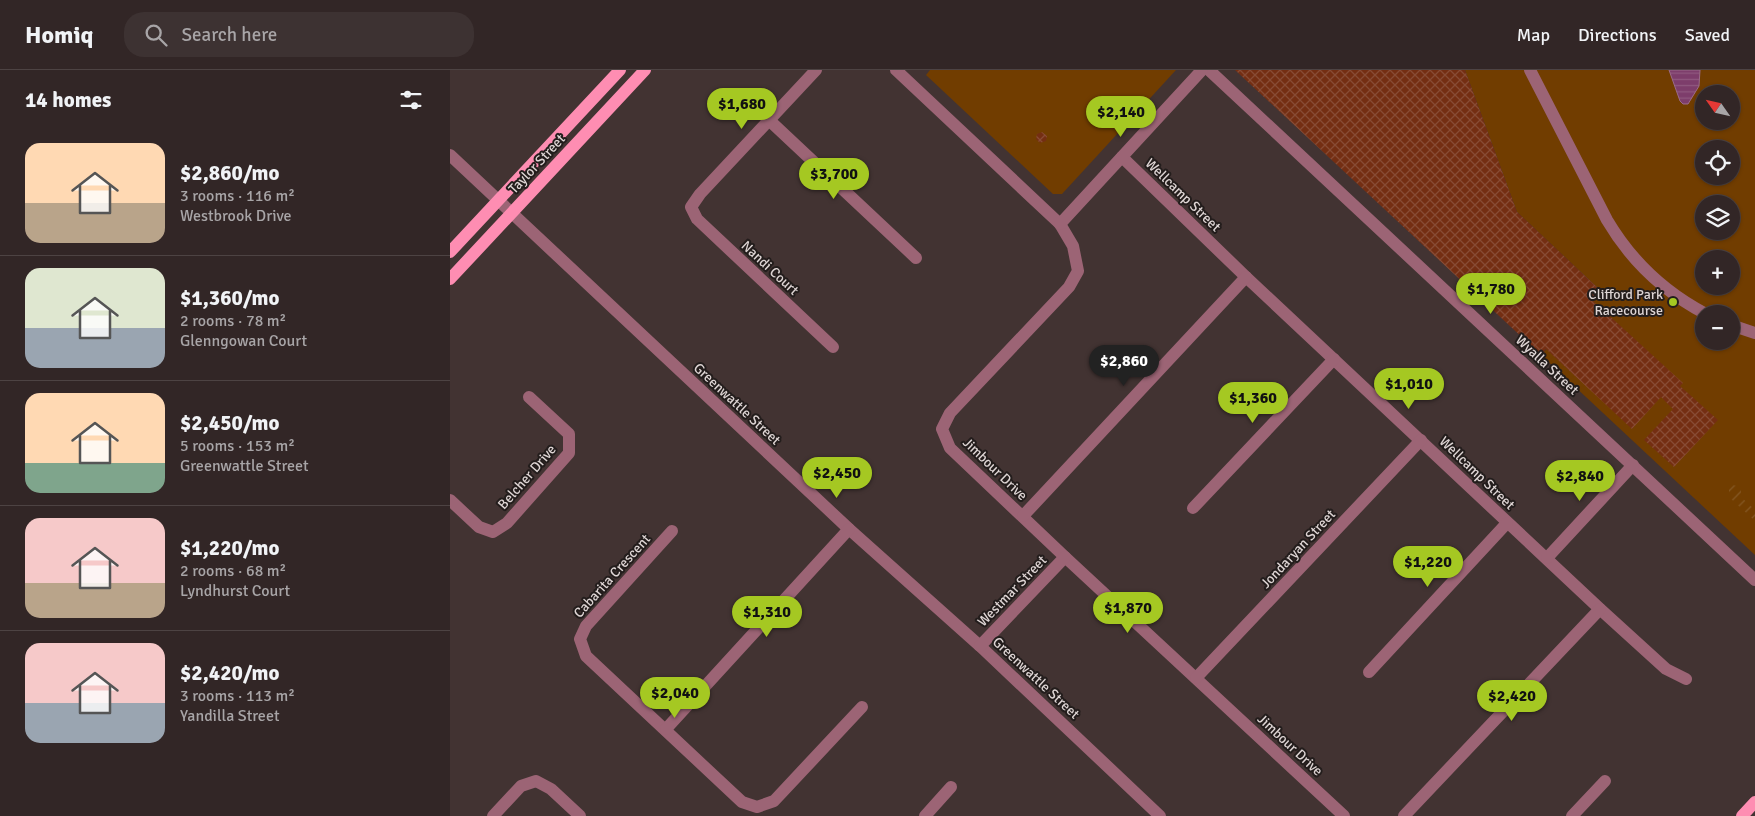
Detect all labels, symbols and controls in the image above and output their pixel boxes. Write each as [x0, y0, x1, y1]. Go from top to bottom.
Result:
search box [124, 12, 474, 57]
text: Homiq [25, 20, 94, 50]
icon: search [142, 21, 170, 49]
text: Search here [182, 23, 277, 47]
text: Map [1517, 24, 1550, 46]
text: Directions [1578, 24, 1657, 46]
text: Saved [1685, 24, 1730, 46]
north arrow [1695, 85, 1740, 130]
map controls [1695, 85, 1740, 350]
icon: filters [397, 86, 425, 114]
text: 14 homes [25, 87, 111, 113]
pin: $1,680 [701, 88, 783, 130]
text: $1,680 [718, 94, 766, 114]
pin: $2,140 [1080, 96, 1162, 138]
text: $2,140 [1097, 102, 1145, 122]
street label: Taylor Street [505, 131, 569, 197]
button: locate [1695, 140, 1740, 185]
street label: Wellcamp Street [1142, 155, 1224, 235]
pin: $3,700 [793, 158, 875, 200]
text: $2,860/mo [180, 160, 279, 186]
icon: home [65, 163, 125, 223]
text: $3,700 [810, 164, 858, 184]
text: 3 rooms · 116 m² [180, 186, 295, 206]
button: layers [1695, 195, 1740, 240]
text: Westbrook Drive [180, 206, 292, 226]
street label: Nandi Court [738, 237, 802, 299]
button: + [1695, 250, 1740, 295]
pin: $1,780 [1450, 272, 1532, 315]
text: $1,780 [1467, 279, 1515, 299]
text: $1,360/mo [180, 285, 279, 311]
place label: Clifford Park Racecourse [1588, 286, 1663, 319]
icon: home [65, 288, 125, 348]
marker: Clifford Park Racecourse [1667, 296, 1679, 308]
button: − [1695, 305, 1740, 350]
text: 2 rooms · 78 m² [180, 311, 286, 331]
text: Glenngowan Court [180, 331, 307, 351]
street label: Wyalla Street [1512, 331, 1582, 399]
pin: $2,860 [1083, 344, 1165, 387]
text: $2,860 [1100, 351, 1148, 371]
street label: Greenwattle Street [690, 359, 784, 449]
pin: $1,010 [1368, 368, 1450, 410]
text: $1,010 [1385, 374, 1433, 394]
pin: $1,360 [1212, 382, 1294, 424]
text: $1,360 [1229, 388, 1277, 408]
text: $2,450/mo [180, 410, 279, 436]
icon: home [65, 413, 125, 473]
street label: Wellcamp Street [1436, 433, 1518, 513]
street label: Jimbour Drive [959, 434, 1031, 504]
text: 5 rooms · 153 m² [180, 436, 295, 456]
street label: Belcher Drive [494, 441, 560, 513]
text: Greenwattle Street [180, 456, 309, 476]
pin: $2,450 [796, 456, 878, 499]
pin: $2,840 [1539, 460, 1621, 502]
text: $2,450 [813, 463, 861, 483]
text: $2,840 [1556, 466, 1604, 486]
street label: Jondaryan Street [1257, 506, 1339, 592]
street label: Cabarita Crescent [570, 531, 654, 621]
text: $1,220/mo [180, 535, 279, 561]
icon: home [65, 538, 125, 598]
pin: $1,220 [1387, 546, 1469, 588]
street label: Westmar Street [974, 552, 1050, 630]
text: $1,220 [1404, 552, 1452, 572]
text: 2 rooms · 68 m² [180, 561, 286, 581]
text: Lyndhurst Court [180, 581, 290, 601]
pin: $1,870 [1087, 592, 1169, 634]
pin: $1,310 [726, 596, 808, 638]
text: $1,870 [1104, 598, 1152, 618]
text: $1,310 [743, 602, 791, 622]
street label: Greenwattle Street [989, 633, 1083, 723]
text: $2,420/mo [180, 660, 279, 686]
icon: home [65, 663, 125, 723]
pin: $2,040 [634, 676, 716, 719]
pin: $2,420 [1471, 680, 1553, 722]
text: $2,040 [651, 683, 699, 703]
text: 3 rooms · 113 m² [180, 686, 295, 706]
text: $2,420 [1488, 686, 1536, 706]
text: Yandilla Street [180, 706, 280, 726]
street label: Jimbour Drive [1254, 710, 1326, 780]

